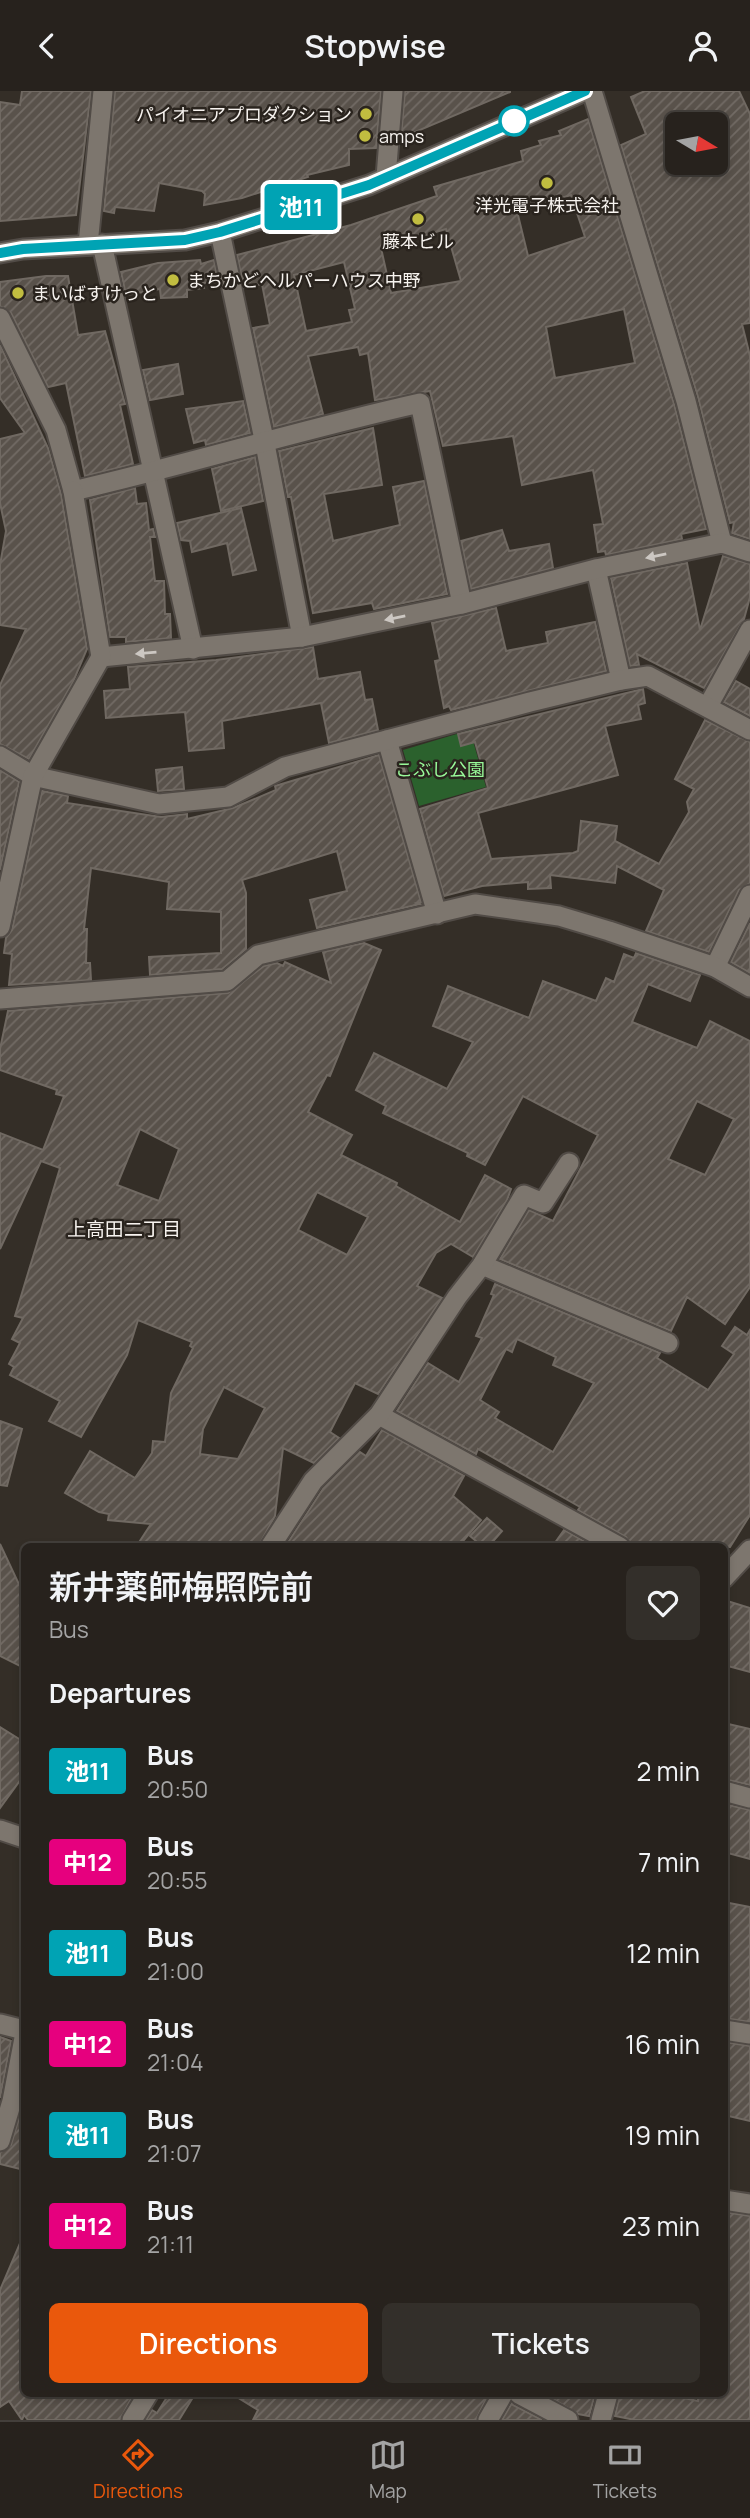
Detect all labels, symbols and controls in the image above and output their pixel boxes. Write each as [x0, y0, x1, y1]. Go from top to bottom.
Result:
text: Stopwise [304, 24, 446, 68]
icon: back [28, 27, 66, 65]
icon: person [684, 27, 722, 65]
place label: パイオニアプロダクション [136, 102, 352, 126]
marker: パイオニアプロダクション [358, 106, 374, 122]
unlabelled marker [499, 106, 529, 136]
north arrow [665, 112, 728, 175]
map controls [665, 112, 728, 175]
place label: amps [379, 124, 424, 148]
marker: amps [357, 128, 373, 144]
marker: 洋光電子株式会社 [539, 175, 555, 191]
line badge: 池11 [261, 184, 341, 230]
text: 池11 [278, 190, 324, 223]
place label: 洋光電子株式会社 [475, 193, 619, 217]
marker: 藤本ビル [410, 211, 426, 227]
place label: 藤本ビル [382, 229, 454, 253]
place label: まちかどヘルパーハウス中野 [187, 268, 421, 292]
marker: まちかどヘルパーハウス中野 [165, 272, 181, 288]
place label: まいばすけっと [32, 281, 158, 305]
marker: まいばすけっと [10, 285, 26, 301]
one-way arrow [645, 551, 667, 562]
one-way arrow [384, 612, 406, 623]
one-way arrow [135, 648, 157, 659]
park label: こぶし公園 [395, 757, 485, 781]
district label: 上高田二丁目 [67, 1216, 181, 1242]
text: 新井薬師梅照院前 [49, 1564, 313, 1609]
button: heart [626, 1566, 700, 1640]
text: Bus [49, 1613, 89, 1645]
text: Departures [49, 1675, 191, 1711]
text: Bus [147, 1737, 194, 1773]
text: 2 min [636, 1753, 700, 1789]
text: 池11 [65, 1754, 110, 1787]
text: 20:50 [147, 1773, 208, 1805]
text: Bus [147, 1828, 194, 1864]
text: 7 min [638, 1844, 700, 1880]
text: 中12 [63, 1845, 112, 1878]
text: 20:55 [147, 1864, 208, 1896]
text: Bus [147, 1919, 194, 1955]
text: 12 min [626, 1935, 700, 1971]
text: 池11 [65, 1936, 110, 1969]
text: 21:00 [147, 1955, 204, 1987]
text: Bus [147, 2010, 194, 2046]
text: 16 min [625, 2026, 700, 2062]
text: 中12 [63, 2027, 112, 2060]
text: 21:04 [147, 2046, 204, 2078]
text: Bus [147, 2101, 194, 2137]
text: 19 min [625, 2117, 700, 2153]
text: 池11 [65, 2118, 110, 2151]
text: 21:07 [147, 2137, 202, 2169]
text: Bus [147, 2192, 194, 2228]
text: 23 min [622, 2208, 700, 2244]
text: 中12 [63, 2209, 112, 2242]
text: 21:11 [147, 2228, 194, 2260]
button: Directions [49, 2303, 368, 2383]
button: Tickets [382, 2303, 700, 2383]
tab: Directions [93, 2436, 183, 2504]
tab: Map [369, 2436, 407, 2504]
tab: Tickets [593, 2436, 657, 2504]

